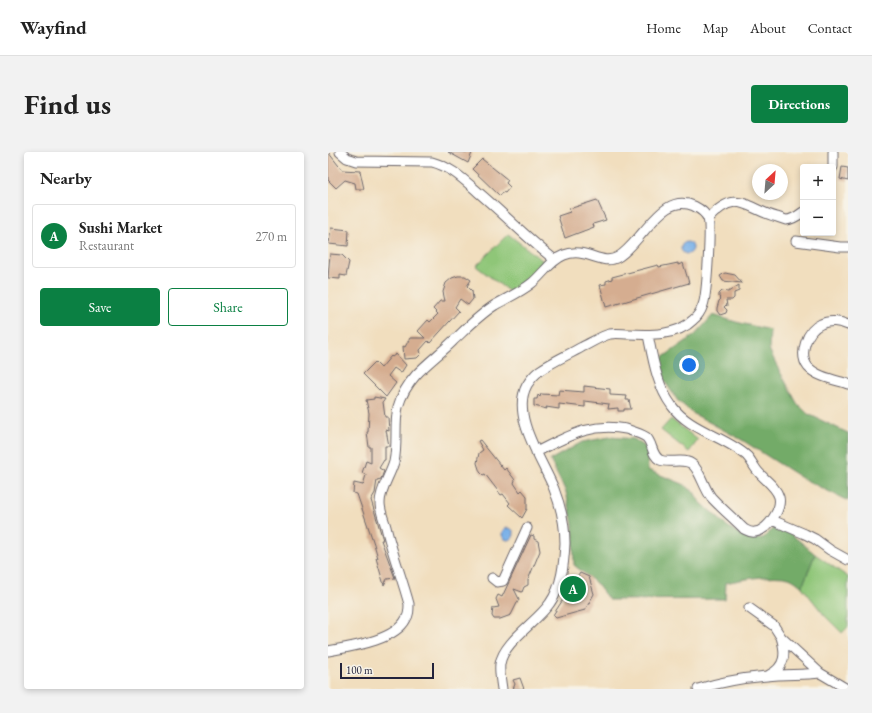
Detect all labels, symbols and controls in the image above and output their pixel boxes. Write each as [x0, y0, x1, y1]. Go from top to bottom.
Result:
text: Wayfind [20, 15, 87, 40]
text: Home [646, 19, 681, 37]
text: Map [703, 19, 728, 37]
text: About [750, 19, 786, 37]
text: Contact [808, 19, 852, 37]
button: Directions [751, 85, 848, 123]
text: Find us [24, 86, 111, 122]
north arrow [752, 164, 788, 200]
map controls [800, 164, 836, 236]
button: + [800, 164, 836, 200]
text: Nearby [40, 167, 92, 189]
button: − [800, 200, 836, 236]
text: Sushi Market [79, 218, 162, 237]
text: A [49, 228, 59, 245]
text: 270 m [256, 228, 287, 245]
text: Restaurant [79, 237, 134, 254]
button: Save [40, 288, 160, 326]
button: Share [168, 288, 288, 326]
your location [679, 355, 699, 375]
pin: A [560, 574, 586, 604]
scale bar [340, 661, 434, 680]
text: 100 m [346, 663, 373, 677]

